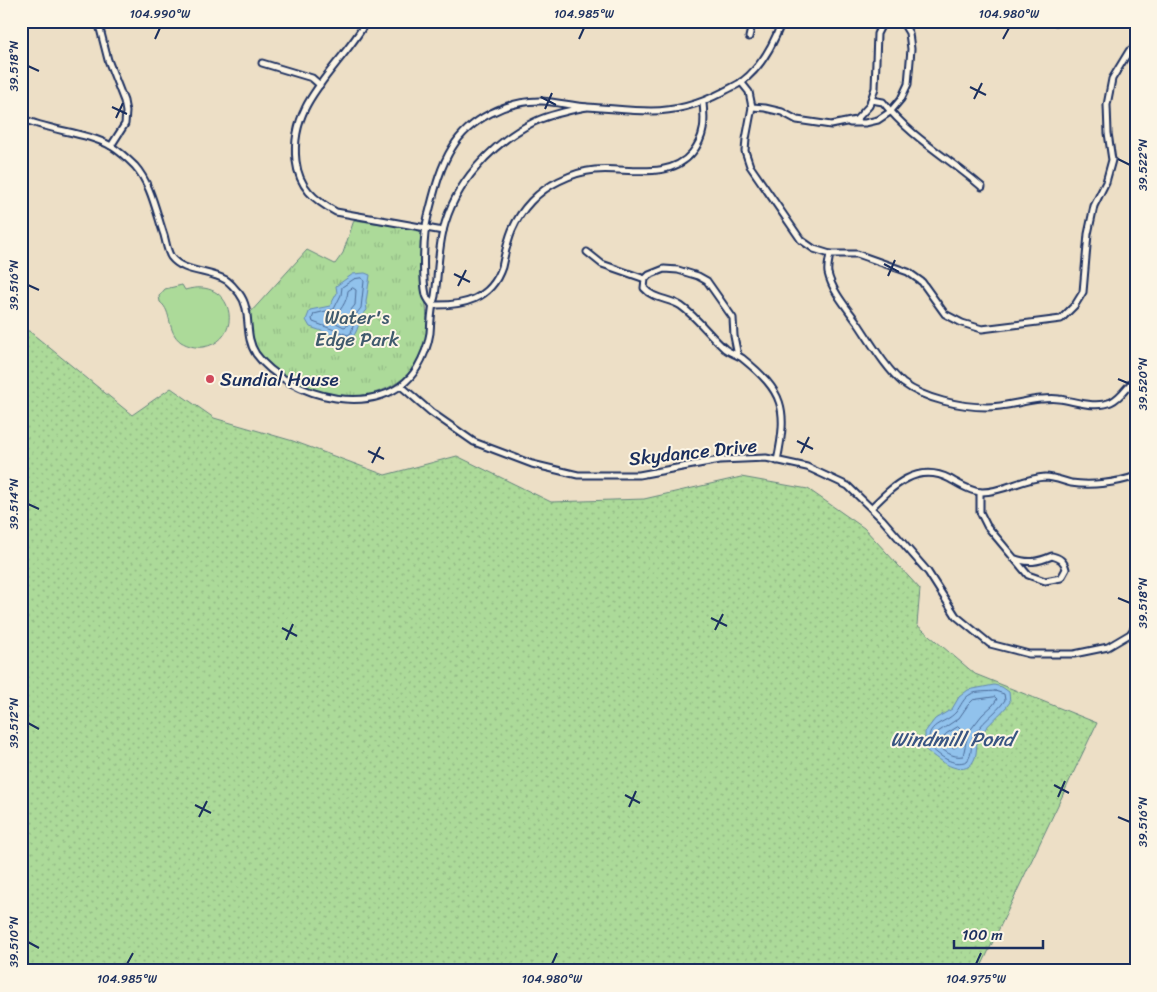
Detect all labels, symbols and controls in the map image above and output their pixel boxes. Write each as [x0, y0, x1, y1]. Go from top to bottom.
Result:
text: 104.990°W [130, 3, 191, 25]
text: 104.985°W [554, 3, 615, 25]
text: 104.980°W [979, 3, 1040, 25]
text: 39.518°N [3, 40, 25, 91]
text: 39.522°N [1132, 138, 1154, 191]
text: 39.516°N [3, 259, 25, 310]
park label: Water's Edge Park [315, 301, 400, 356]
text: 39.520°N [1132, 357, 1154, 410]
place label: Sundial House [220, 363, 339, 396]
marker: Sundial House [204, 373, 216, 385]
street label: Skydance Drive [627, 429, 759, 475]
text: 39.514°N [3, 478, 25, 530]
text: 39.518°N [1132, 577, 1154, 628]
text: 39.512°N [3, 697, 25, 748]
water label: Windmill Pond [890, 722, 1019, 757]
text: 39.516°N [1132, 796, 1154, 847]
text: 39.510°N [3, 916, 25, 968]
scale bar [954, 917, 1043, 949]
text: 100 m [962, 922, 1003, 948]
text: 104.985°W [97, 968, 158, 990]
text: 104.980°W [522, 968, 583, 990]
text: 104.975°W [946, 968, 1007, 990]

